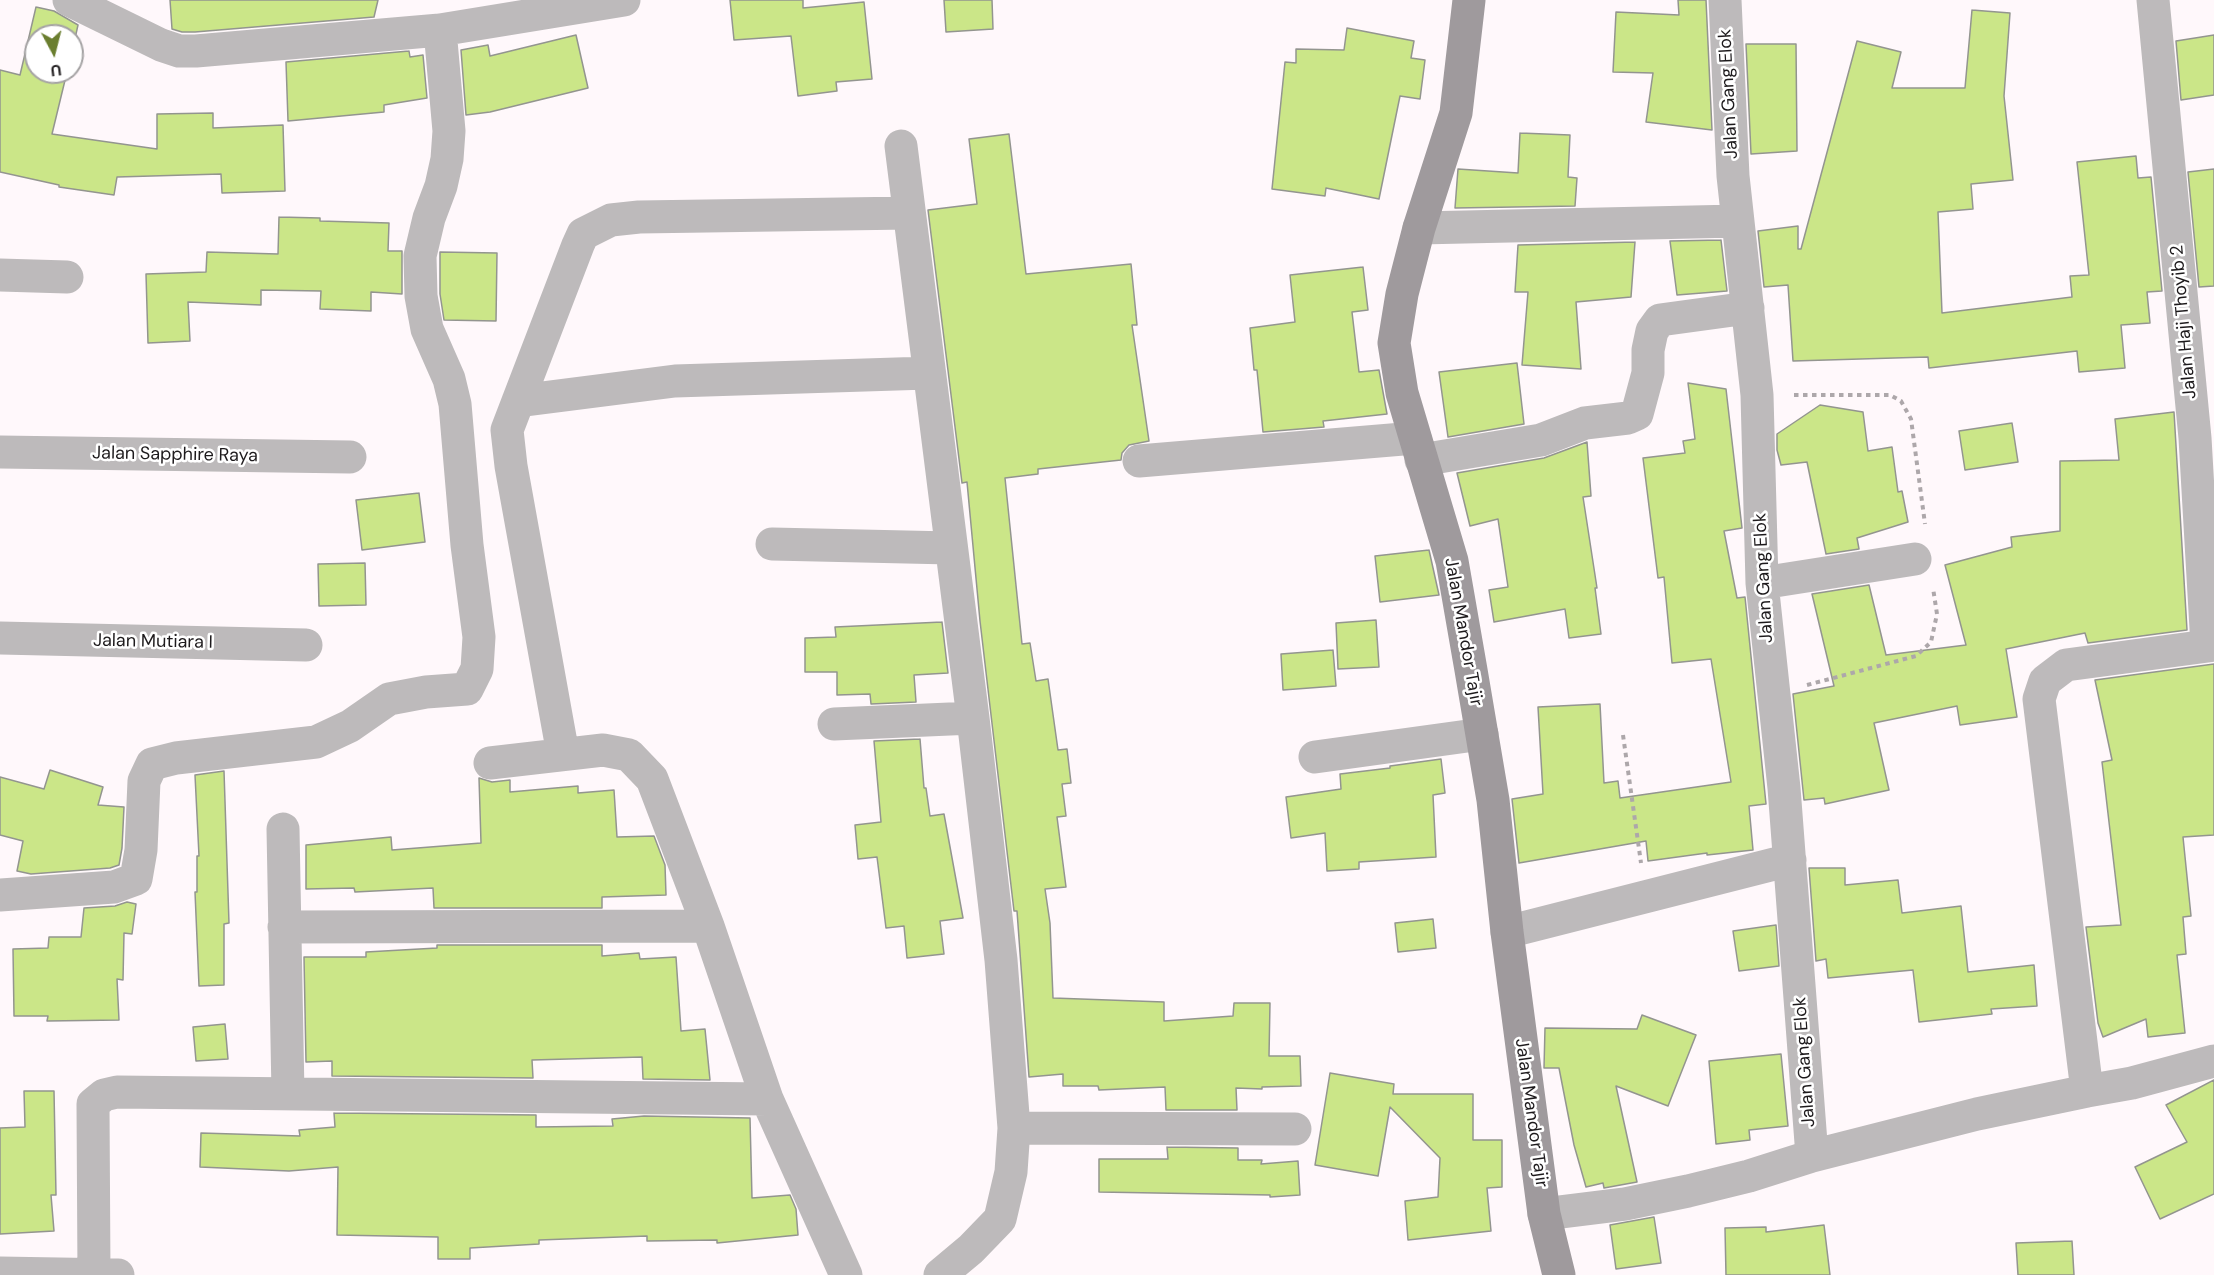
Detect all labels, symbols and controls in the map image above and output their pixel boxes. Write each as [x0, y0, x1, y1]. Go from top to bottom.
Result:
north arrow [24, 24, 84, 84]
street label: Jalan Gang Elok [1715, 28, 1743, 160]
text: U [49, 59, 63, 81]
street label: Jalan Haji Thoyib 2 [2167, 244, 2201, 400]
street label: Jalan Sapphire Raya [92, 443, 258, 467]
street label: Jalan Gang Elok [1750, 512, 1778, 644]
street label: Jalan Mandor Tajir [1439, 556, 1487, 708]
street label: Jalan Mutiara I [93, 630, 213, 654]
street label: Jalan Gang Elok [1790, 996, 1820, 1128]
street label: Jalan Mandor Tajir [1510, 1037, 1552, 1189]

